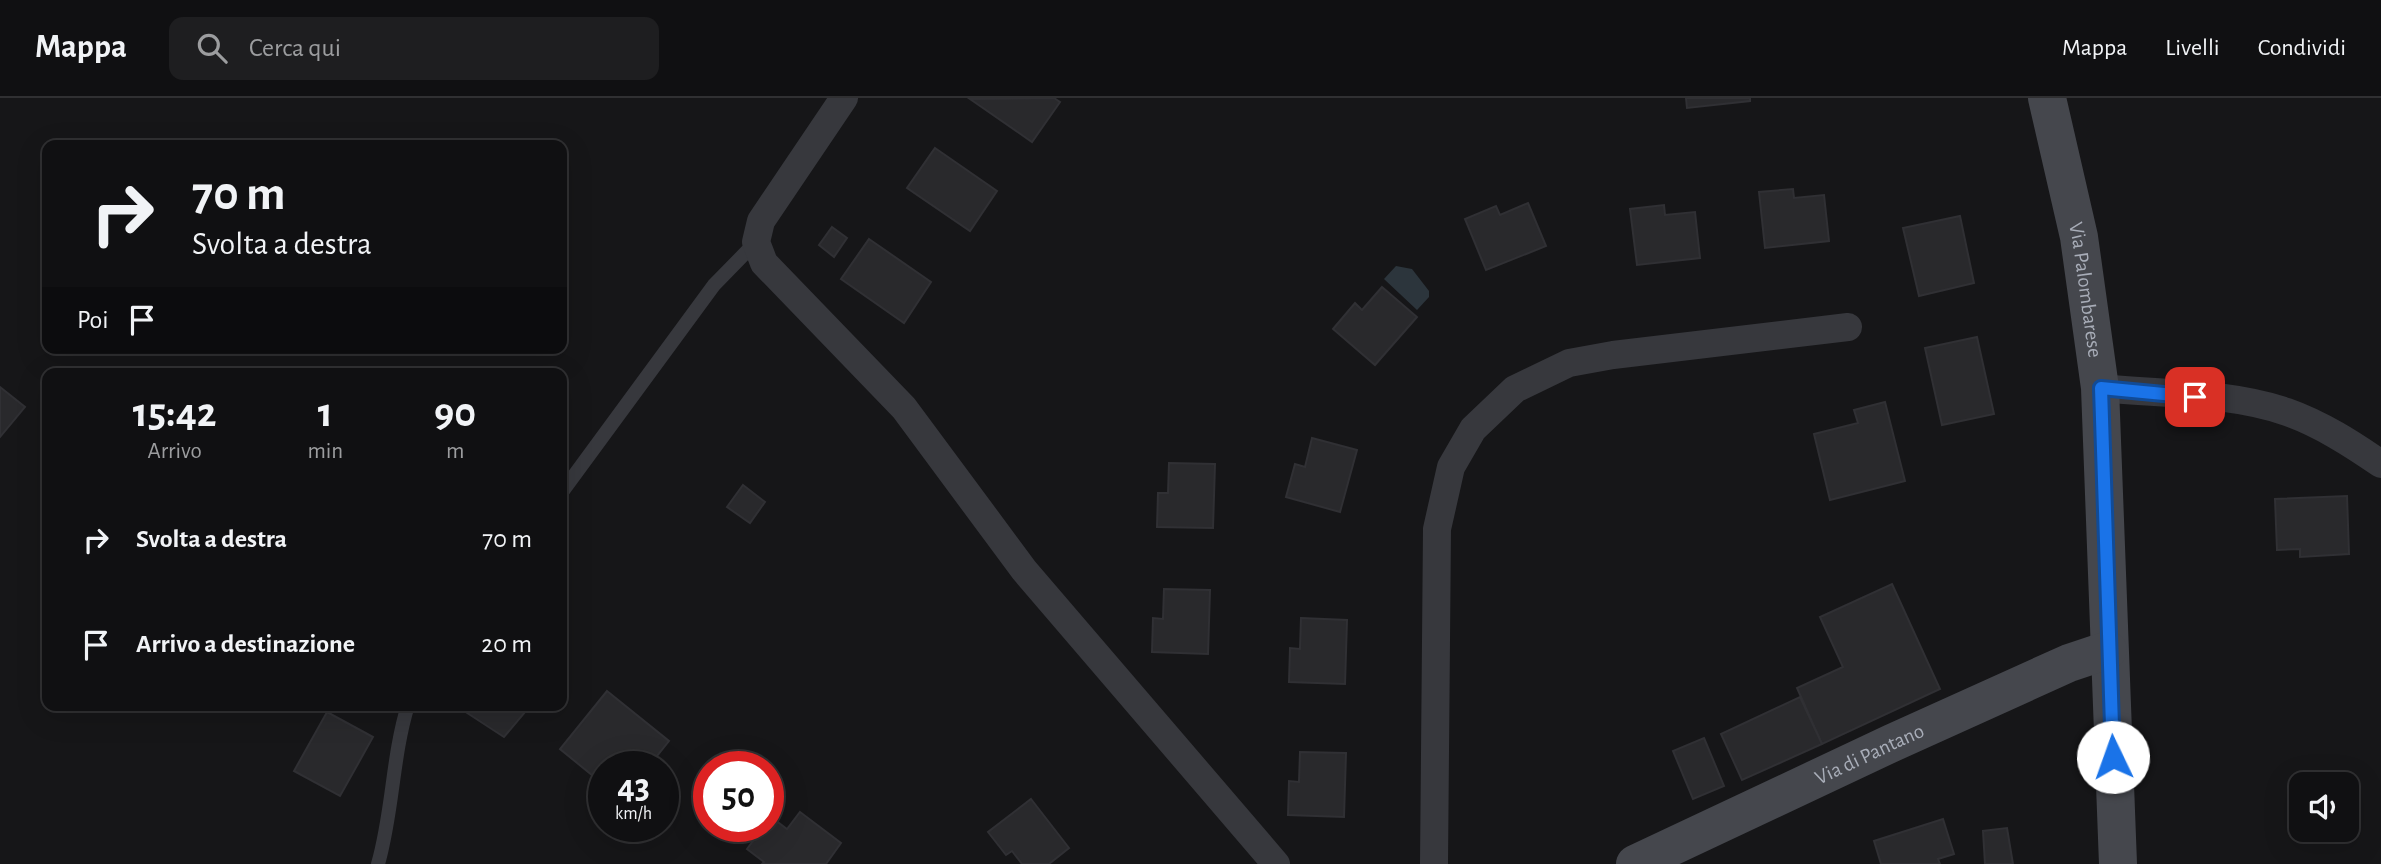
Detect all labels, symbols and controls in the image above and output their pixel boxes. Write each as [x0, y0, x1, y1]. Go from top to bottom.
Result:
search box [169, 17, 659, 80]
icon: search [193, 29, 231, 67]
text: Mappa [35, 31, 127, 64]
text: Cerca qui [249, 35, 341, 61]
text: Mappa [2062, 36, 2127, 60]
text: Livelli [2165, 36, 2220, 60]
text: Condividi [2258, 36, 2346, 60]
icon: right [77, 168, 168, 259]
text: 70 m [192, 170, 286, 219]
street label: Via Palombarese [2065, 220, 2106, 359]
text: Svolta a destra [192, 228, 372, 260]
icon: arrive [123, 301, 161, 339]
text: Poi [77, 307, 109, 333]
pin [2165, 367, 2225, 427]
icon: arrive [2176, 378, 2214, 416]
text: 15:42 [133, 392, 217, 434]
text: 1 [318, 392, 333, 434]
text: 90 [434, 392, 476, 434]
text: Arrivo [148, 440, 202, 463]
text: min [307, 440, 343, 463]
text: m [446, 440, 464, 463]
icon: right [77, 521, 115, 559]
text: Svolta a destra [136, 526, 287, 552]
text: 70 m [482, 526, 532, 552]
icon: arrive [77, 626, 115, 664]
text: Arrivo a destinazione [136, 631, 355, 657]
text: 20 m [481, 631, 532, 657]
street label: Via di Pantano [1812, 720, 1927, 788]
position arrow [2076, 720, 2150, 794]
speed limit sign: 50 [693, 751, 784, 842]
text: 43 [617, 770, 650, 805]
map controls [2289, 772, 2359, 842]
button: sound [2289, 772, 2359, 842]
text: km/h [615, 805, 652, 823]

